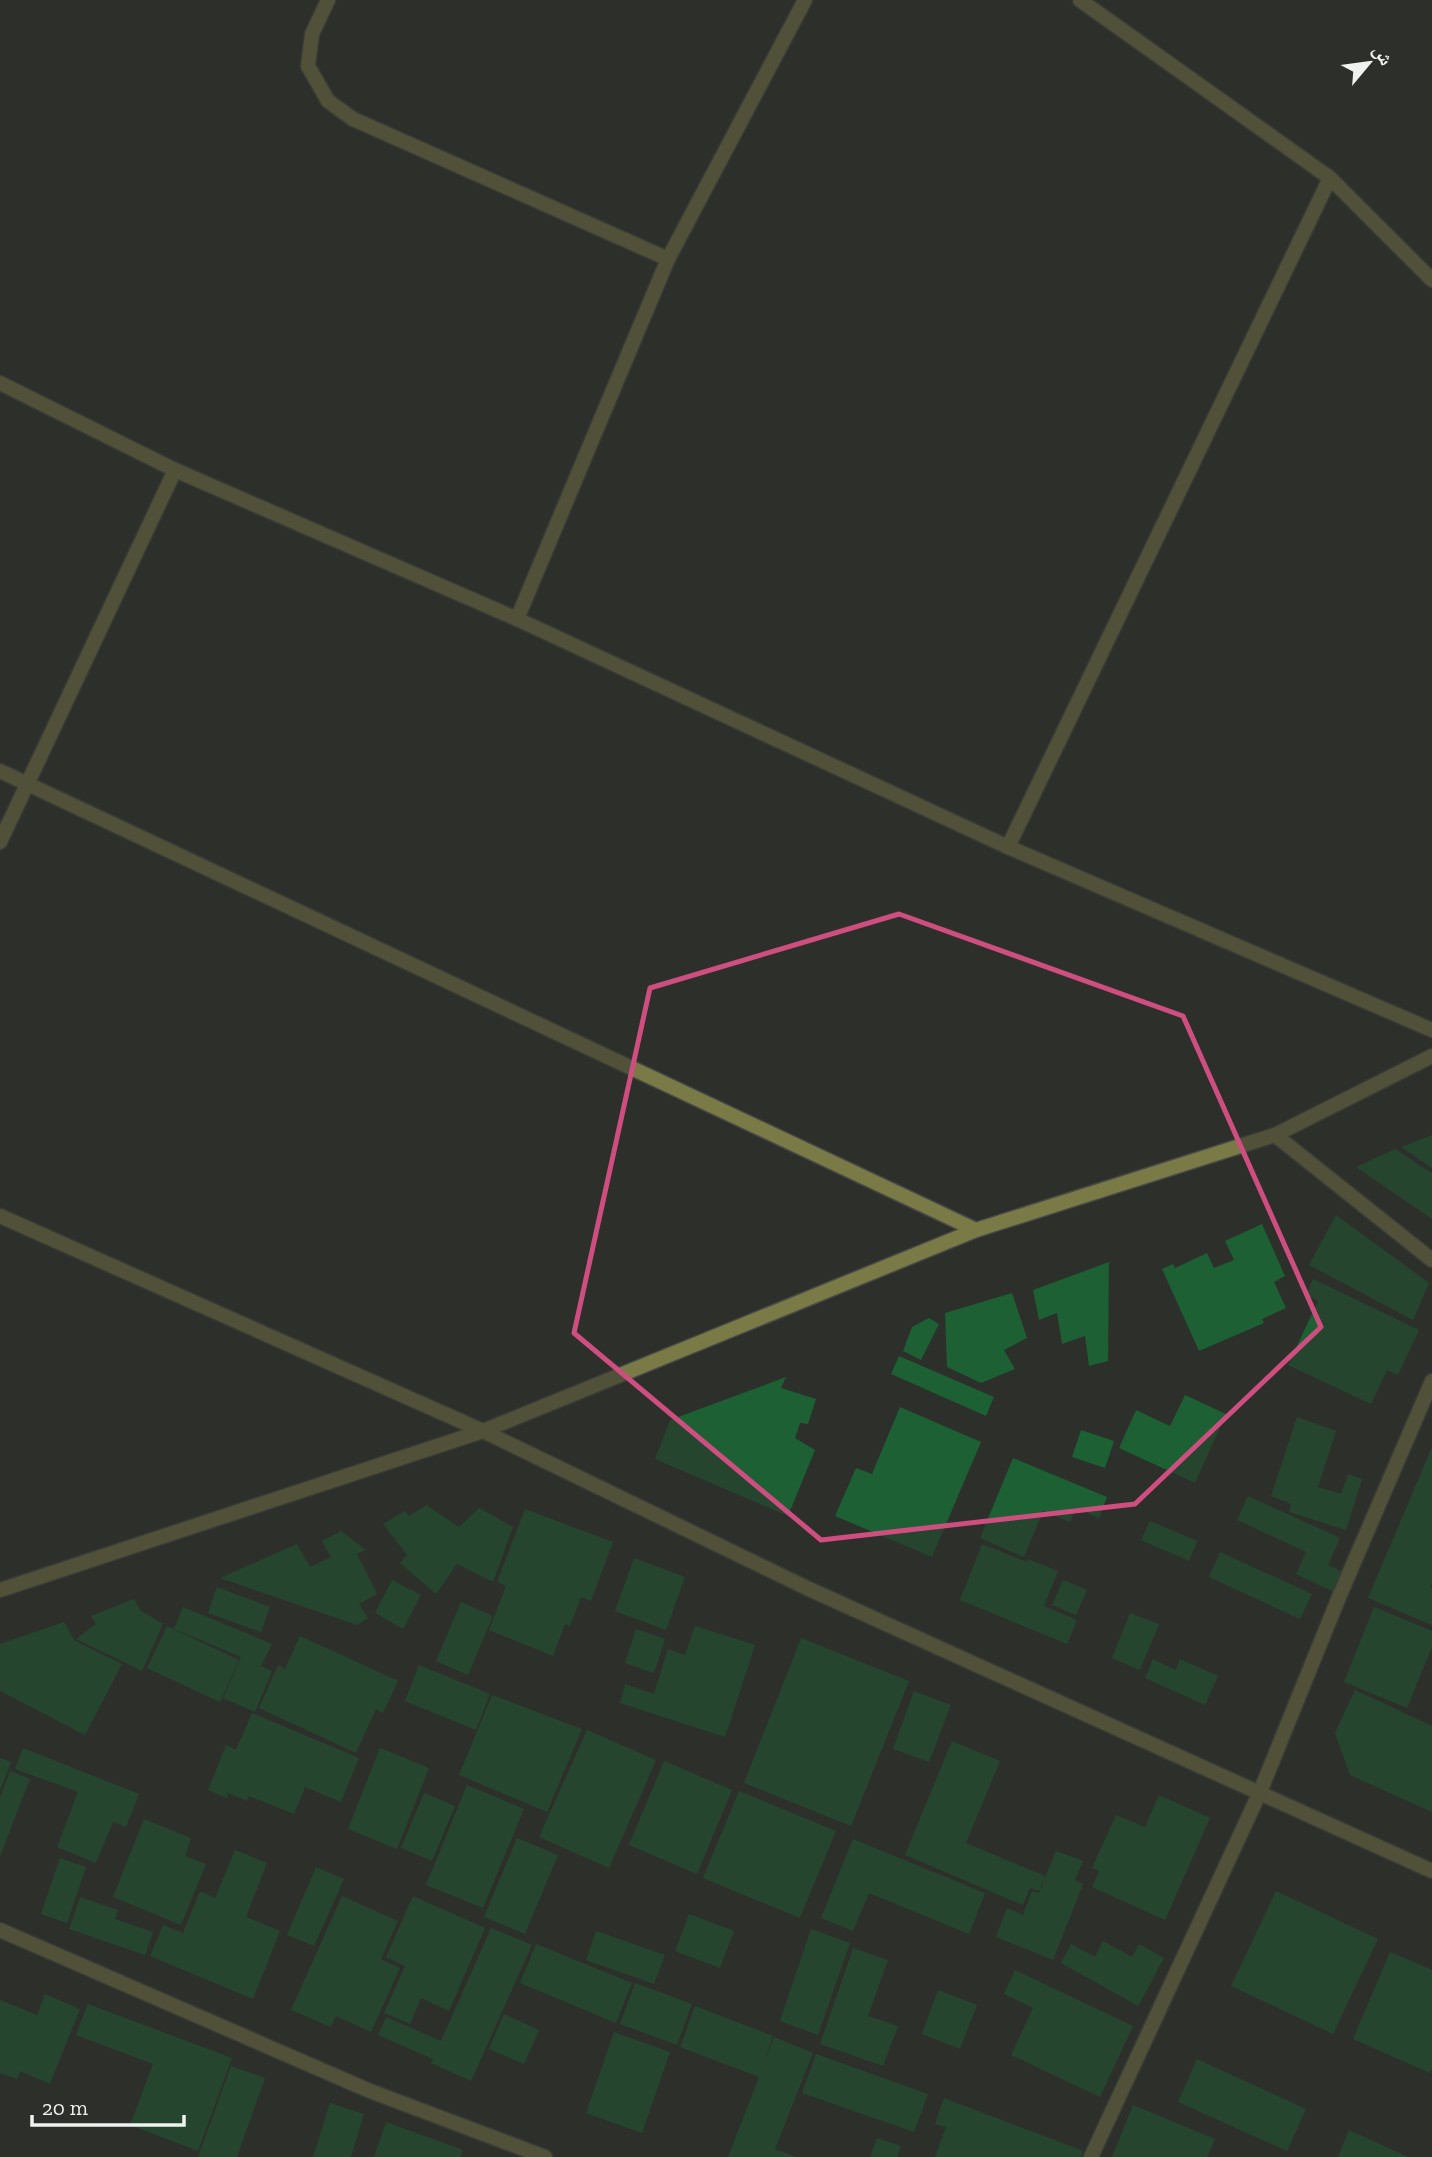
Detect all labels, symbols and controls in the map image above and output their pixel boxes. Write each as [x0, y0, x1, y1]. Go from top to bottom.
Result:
north arrow [1334, 28, 1404, 98]
text: ش [1368, 41, 1398, 69]
scale bar [32, 2084, 184, 2128]
text: 20 m [42, 2095, 88, 2120]

